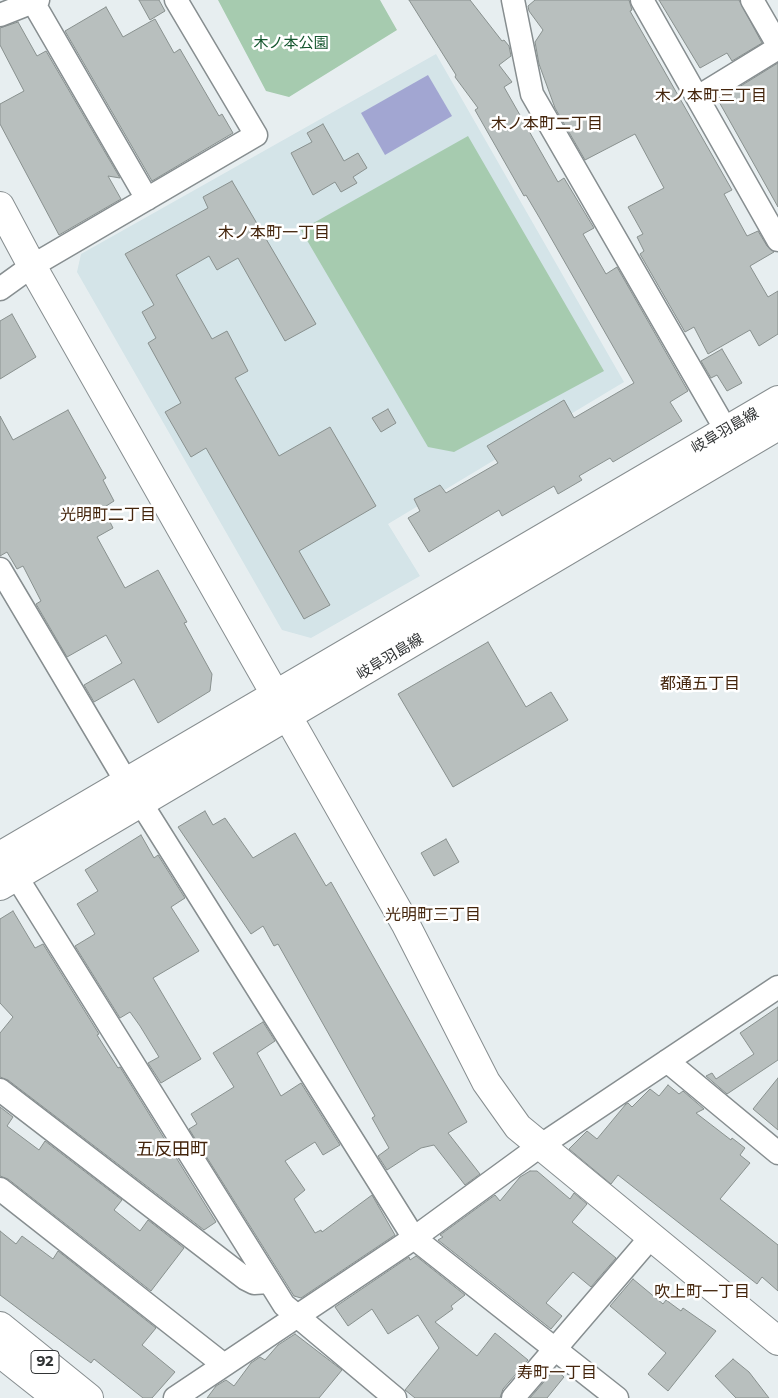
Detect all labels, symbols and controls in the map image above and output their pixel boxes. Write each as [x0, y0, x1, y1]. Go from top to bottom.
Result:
park label: 木ノ本公園 [254, 35, 328, 53]
district label: 木ノ本町三丁目 [655, 86, 767, 106]
district label: 木ノ本町二丁目 [491, 114, 603, 134]
district label: 木ノ本町一丁目 [218, 223, 330, 243]
street label: 岐阜羽島線 [688, 404, 762, 458]
district label: 光明町二丁目 [60, 505, 156, 525]
street label: 岐阜羽島線 [353, 630, 427, 684]
district label: 都通五丁目 [660, 674, 740, 694]
district label: 光明町三丁目 [385, 905, 481, 925]
district label: 五反田町 [136, 1139, 208, 1161]
district label: 吹上町一丁目 [654, 1282, 750, 1302]
road number: 92 [31, 1350, 59, 1374]
district label: 寿町一丁目 [517, 1363, 597, 1383]

